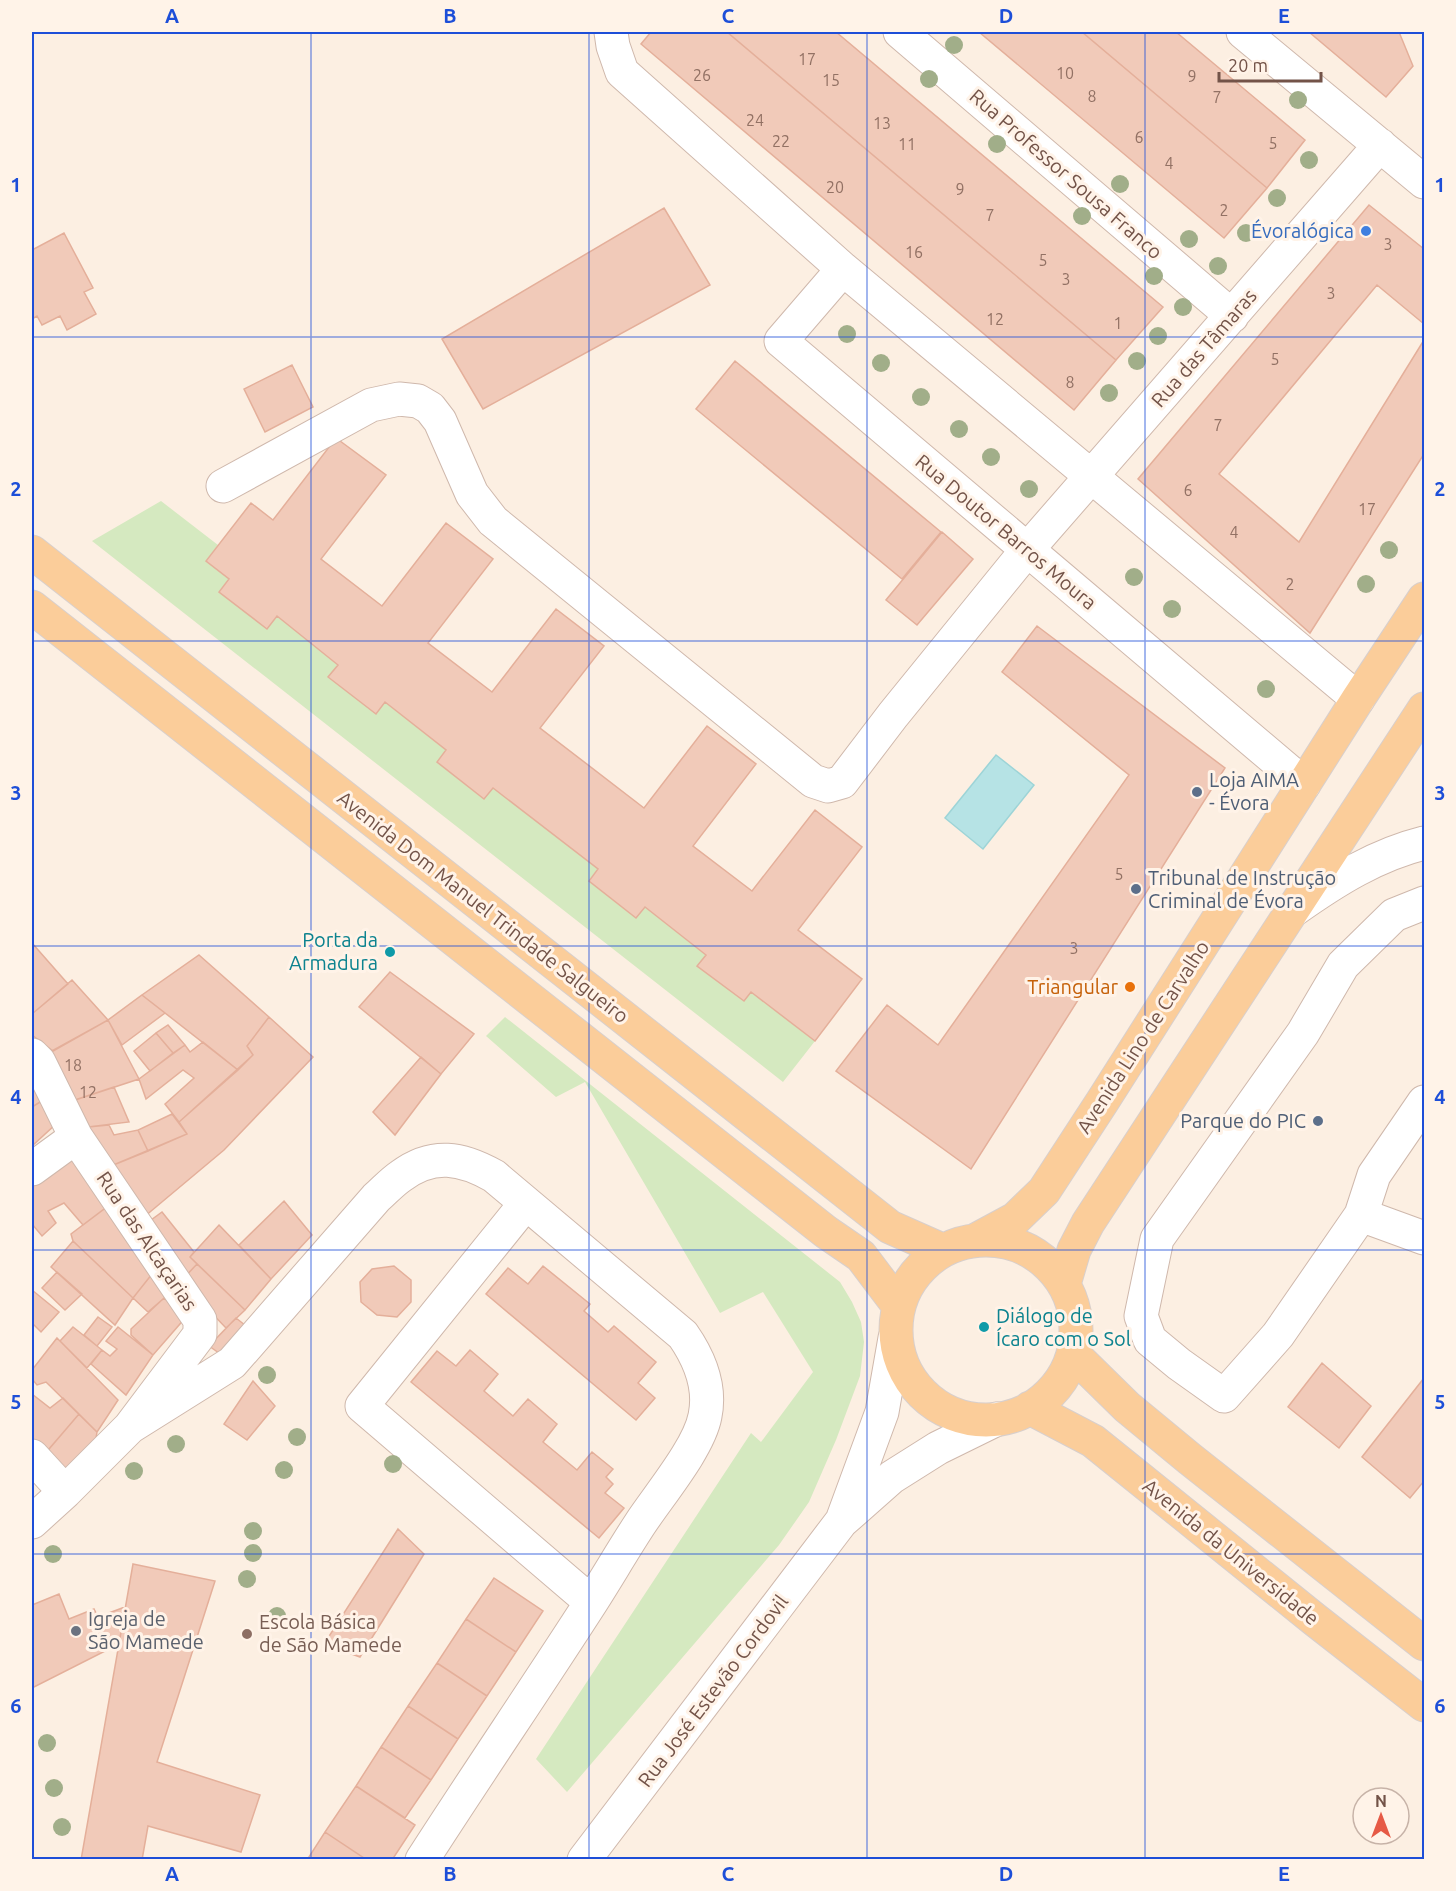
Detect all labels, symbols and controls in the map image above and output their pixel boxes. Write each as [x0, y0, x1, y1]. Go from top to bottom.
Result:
text: A [165, 4, 179, 27]
text: B [443, 4, 457, 27]
text: C [722, 4, 735, 27]
text: D [999, 4, 1013, 27]
text: E [1278, 4, 1290, 27]
scale bar [1219, 45, 1321, 83]
house number: 17 [798, 50, 816, 68]
text: 20 m [1228, 55, 1268, 75]
house number: 10 [1056, 64, 1074, 82]
house number: 26 [693, 66, 711, 84]
house number: 9 [1187, 67, 1197, 85]
house number: 15 [822, 71, 840, 89]
street label: Rua Professor Sousa Franco [965, 84, 1167, 263]
house number: 8 [1087, 87, 1097, 105]
house number: 7 [1212, 88, 1222, 106]
house number: 24 [746, 111, 764, 129]
house number: 13 [873, 114, 891, 132]
house number: 6 [1134, 128, 1144, 146]
house number: 22 [772, 132, 790, 150]
house number: 5 [1268, 134, 1278, 152]
house number: 11 [898, 135, 916, 153]
house number: 4 [1164, 154, 1174, 172]
text: 1 [10, 173, 22, 196]
text: 1 [1434, 173, 1446, 196]
house number: 20 [826, 178, 844, 196]
house number: 9 [955, 180, 965, 198]
house number: 2 [1219, 201, 1229, 219]
house number: 7 [985, 206, 995, 224]
place label: Évoralógica [1251, 219, 1354, 242]
marker: Évoralógica [1359, 224, 1373, 238]
house number: 3 [1383, 235, 1393, 253]
house number: 16 [905, 243, 923, 261]
house number: 5 [1038, 251, 1048, 269]
house number: 3 [1061, 270, 1071, 288]
street label: Rua das Tâmaras [1146, 284, 1261, 411]
house number: 3 [1326, 284, 1336, 302]
house number: 12 [986, 310, 1004, 328]
house number: 1 [1113, 314, 1123, 332]
house number: 5 [1270, 350, 1280, 368]
house number: 8 [1065, 373, 1075, 391]
house number: 7 [1213, 416, 1223, 434]
street label: Rua Doutor Barros Moura [911, 449, 1101, 614]
text: 2 [10, 477, 22, 500]
text: 2 [1434, 477, 1446, 500]
house number: 6 [1183, 481, 1193, 499]
house number: 17 [1358, 500, 1376, 518]
house number: 4 [1229, 523, 1239, 541]
house number: 2 [1285, 575, 1295, 593]
place label: Loja AIMA - Évora [1209, 768, 1299, 814]
text: 3 [10, 781, 22, 804]
text: 3 [1434, 781, 1446, 804]
marker: Loja AIMA - Évora [1190, 785, 1204, 799]
street label: Avenida Dom Manuel Trindade Salgueiro [333, 786, 633, 1027]
house number: 5 [1114, 865, 1124, 883]
place label: Tribunal de Instrução Criminal de Évora [1148, 866, 1336, 912]
marker: Tribunal de Instrução Criminal de Évora [1129, 882, 1143, 896]
place label: Porta da Armadura [289, 928, 378, 974]
street label: Avenida Lino de Carvalho [1072, 936, 1214, 1137]
house number: 3 [1069, 939, 1079, 957]
marker: Porta da Armadura [383, 945, 397, 959]
place label: Triangular [1027, 975, 1118, 998]
marker: Triangular [1123, 980, 1137, 994]
house number: 18 [64, 1056, 82, 1074]
house number: 12 [79, 1083, 97, 1101]
text: 4 [10, 1085, 22, 1108]
text: 4 [1434, 1085, 1446, 1108]
place label: Parque do PIC [1180, 1109, 1306, 1132]
marker: Parque do PIC [1311, 1114, 1325, 1128]
street label: Rua das Alcaçarias [92, 1167, 202, 1315]
place label: Diálogo de Ícaro com o Sol [996, 1304, 1131, 1350]
marker: Diálogo de Ícaro com o Sol [977, 1320, 991, 1334]
text: 5 [10, 1390, 22, 1413]
text: 5 [1434, 1390, 1446, 1413]
street label: Avenida da Universidade [1139, 1474, 1324, 1630]
street label: Rua José Estevão Cordovil [633, 1590, 792, 1791]
place label: Igreja de São Mamede [88, 1607, 204, 1653]
place label: Escola Básica de São Mamede [259, 1610, 402, 1656]
marker: Igreja de São Mamede [69, 1624, 83, 1638]
marker: Escola Básica de São Mamede [240, 1627, 254, 1641]
text: 6 [10, 1694, 22, 1717]
text: 6 [1434, 1694, 1446, 1717]
north arrow [1351, 1786, 1411, 1846]
text: N [1375, 1792, 1387, 1810]
text: A [165, 1862, 179, 1885]
text: B [443, 1862, 457, 1885]
text: C [722, 1862, 735, 1885]
text: D [999, 1862, 1013, 1885]
text: E [1278, 1862, 1290, 1885]

